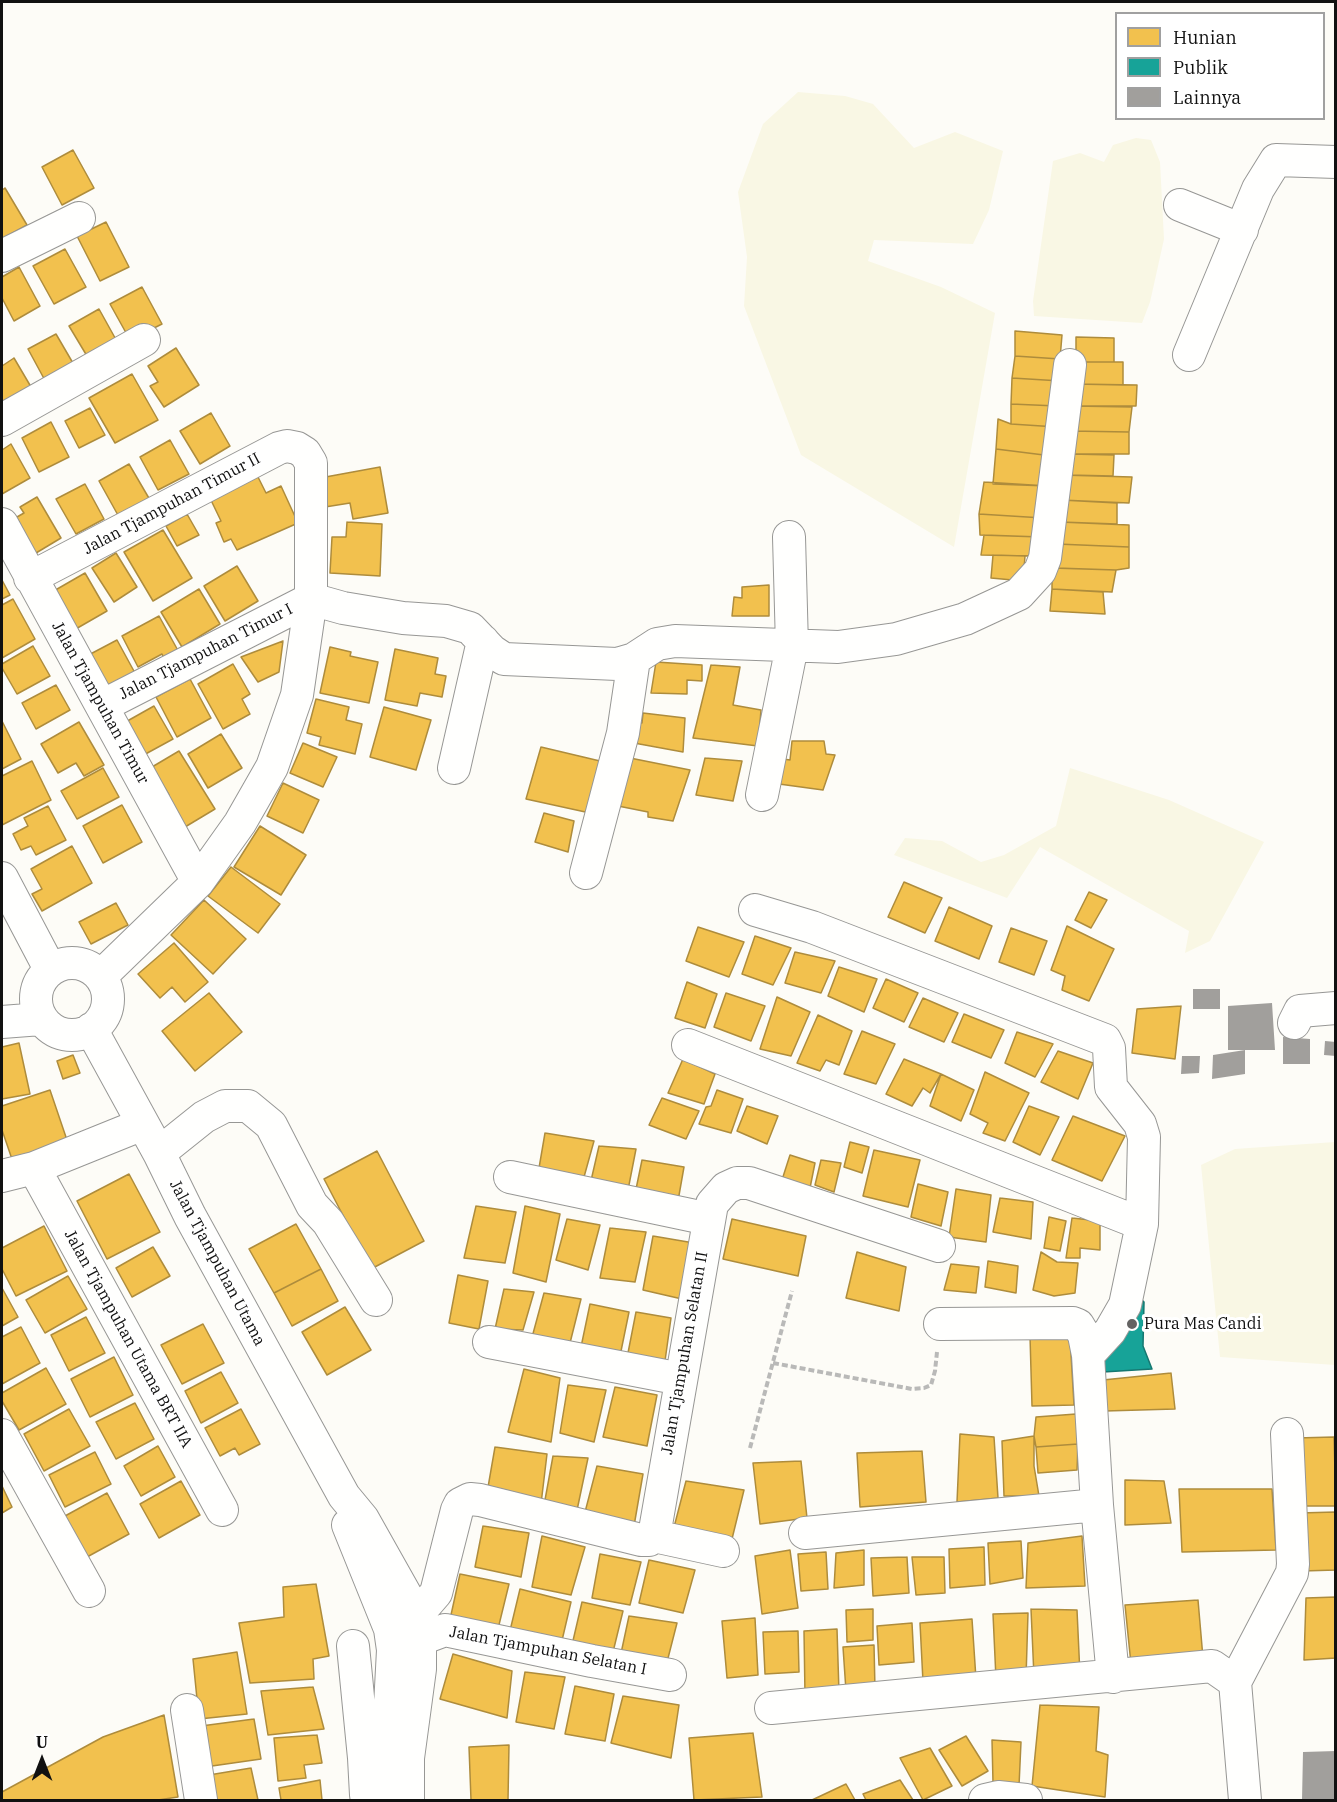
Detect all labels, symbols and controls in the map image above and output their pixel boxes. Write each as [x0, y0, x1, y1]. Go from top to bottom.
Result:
legend [1115, 12, 1325, 120]
text: Hunian [1173, 26, 1237, 49]
text: Publik [1173, 56, 1228, 79]
text: Lainnya [1173, 86, 1241, 109]
street label: Jalan Tjampuhan Timur II [80, 449, 264, 559]
street label: Jalan Tjampuhan Timur I [116, 600, 296, 704]
street label: Jalan Tjampuhan Timur [47, 618, 153, 788]
street label: Jalan Tjampuhan Utama [165, 1177, 269, 1349]
street label: Jalan Tjampuhan Utama BRT IIA [60, 1227, 196, 1451]
street label: Jalan Tjampuhan Selatan II [658, 1250, 712, 1456]
place label: Pura Mas Candi [1144, 1314, 1262, 1334]
marker: Pura Mas Candi [1125, 1317, 1139, 1331]
street label: Jalan Tjampuhan Selatan I [448, 1622, 648, 1680]
north arrow [12, 1730, 72, 1790]
text: U [36, 1732, 48, 1752]

